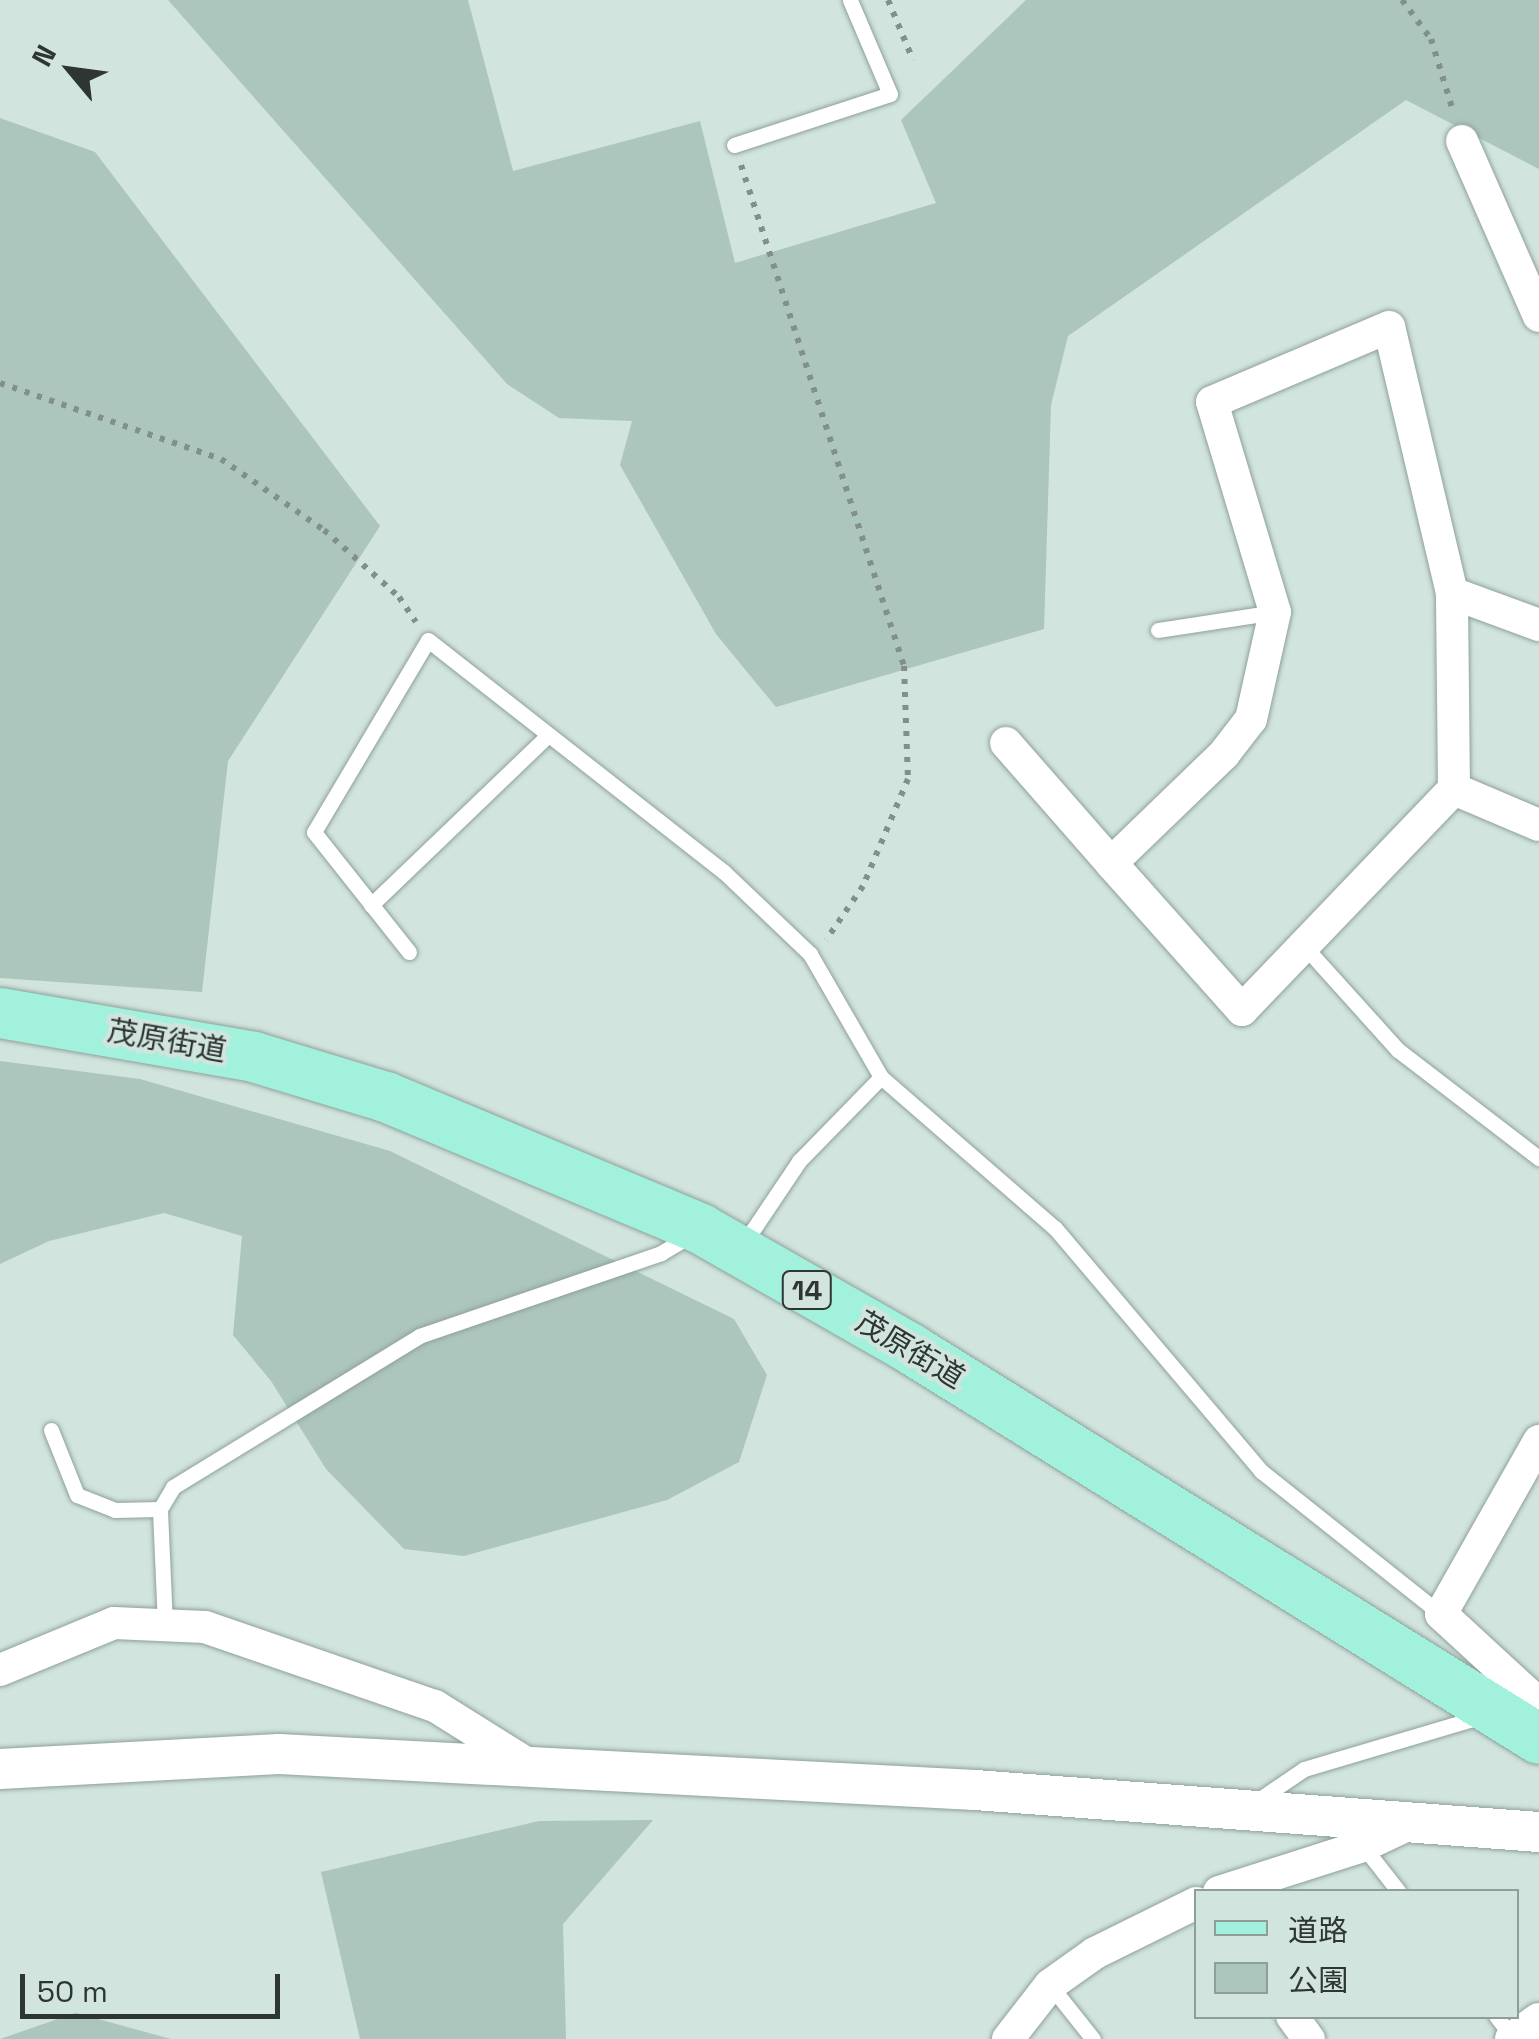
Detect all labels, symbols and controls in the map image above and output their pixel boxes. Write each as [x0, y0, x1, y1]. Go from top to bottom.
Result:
north arrow [20, 20, 120, 120]
text: N [23, 39, 64, 72]
street label: 茂原街道 [105, 1013, 229, 1069]
road number: 14 [780, 1267, 834, 1313]
street label: 茂原街道 [849, 1304, 971, 1396]
legend [1194, 1889, 1519, 2019]
text: 道路 [1288, 1911, 1348, 1950]
scale bar [25, 1954, 285, 2016]
text: 公園 [1288, 1961, 1348, 2000]
text: 50 m [37, 1972, 108, 2011]

